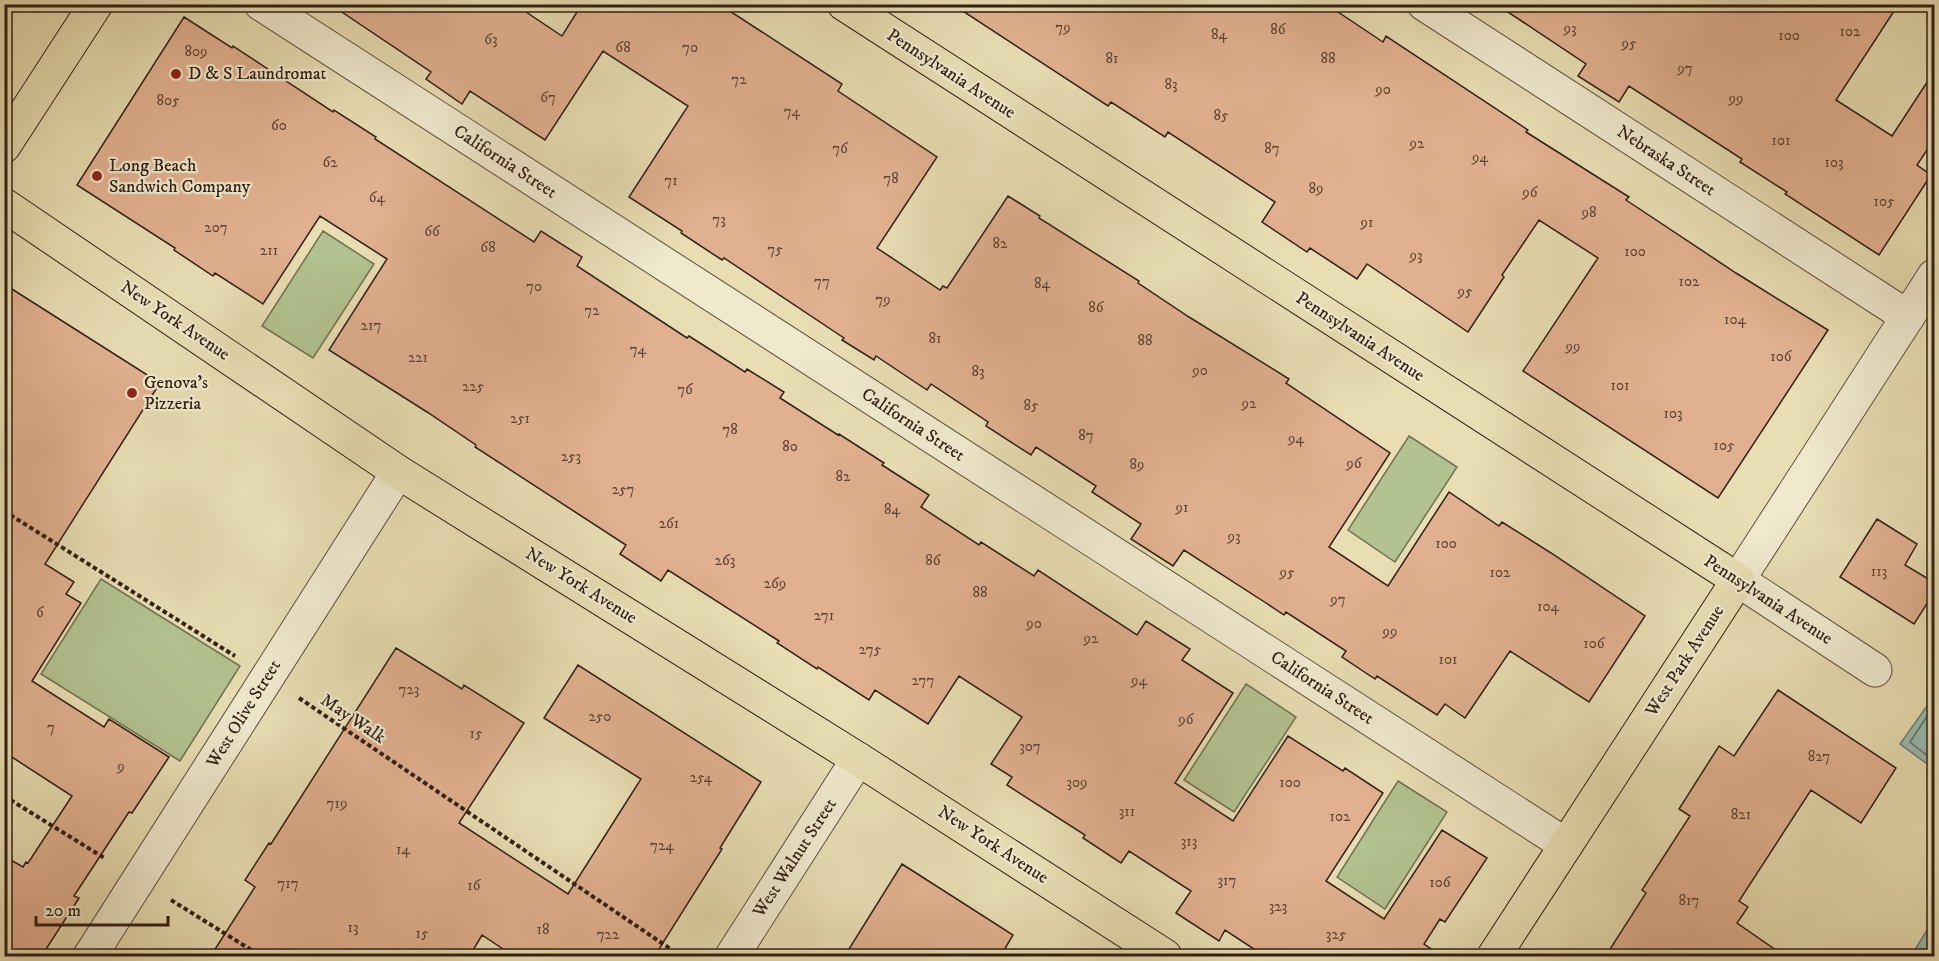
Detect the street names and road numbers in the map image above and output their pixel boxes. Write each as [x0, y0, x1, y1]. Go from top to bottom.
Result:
street label: Pennsylvania Avenue [883, 24, 1019, 124]
street label: California Street [449, 120, 561, 204]
street label: Nebraska Street [1612, 121, 1720, 201]
street label: New York Avenue [116, 276, 234, 366]
street label: Pennsylvania Avenue [1292, 287, 1428, 387]
street label: California Street [857, 383, 969, 467]
street label: New York Avenue [521, 543, 641, 629]
street label: Pennsylvania Avenue [1700, 550, 1836, 650]
street label: West Park Avenue [1640, 601, 1729, 722]
street label: California Street [1266, 646, 1378, 730]
street label: West Olive Street [202, 656, 286, 773]
street label: May Walk [316, 689, 390, 749]
street label: West Walnut Street [748, 794, 842, 922]
street label: New York Avenue [934, 801, 1052, 889]

